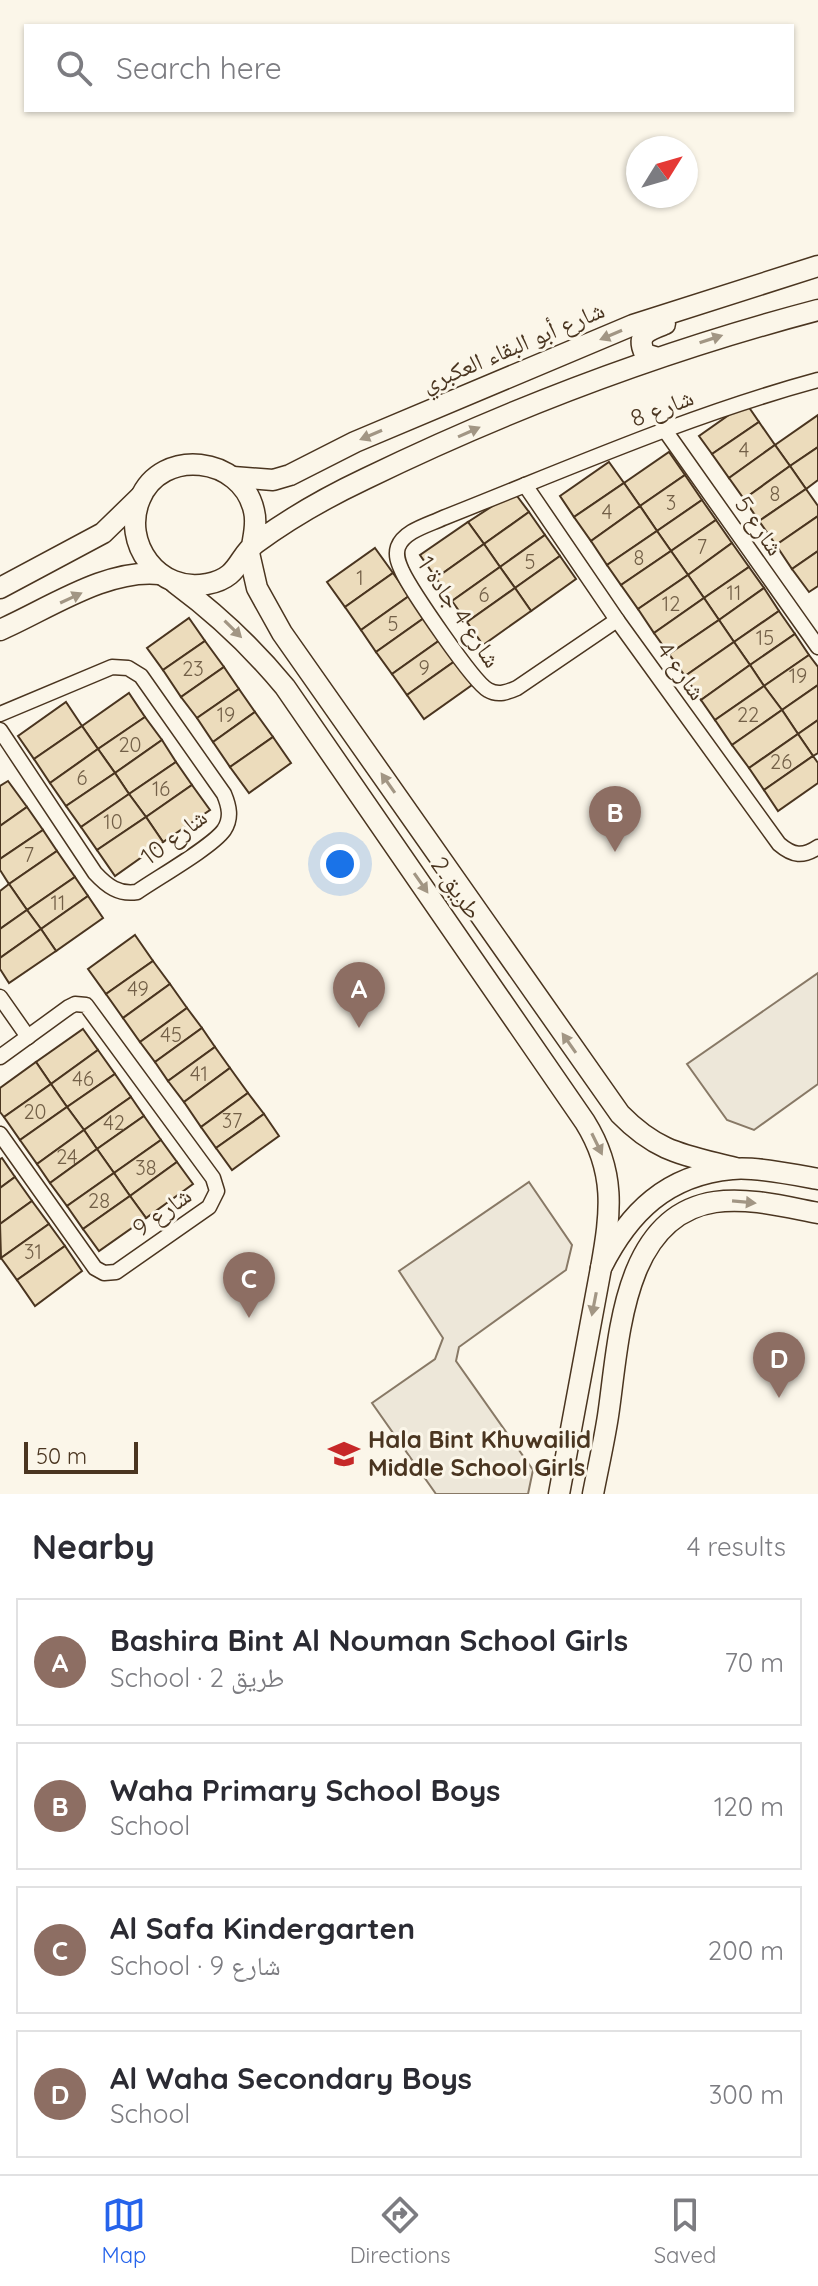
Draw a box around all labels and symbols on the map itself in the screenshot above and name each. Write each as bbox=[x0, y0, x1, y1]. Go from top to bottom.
north arrow bbox=[626, 136, 698, 208]
street label: شارع أبو البقاء العكبري bbox=[417, 294, 611, 403]
one-way arrow bbox=[599, 328, 623, 341]
one-way arrow bbox=[700, 333, 724, 345]
street label: شارع 8 bbox=[626, 381, 698, 434]
one-way arrow bbox=[457, 425, 481, 439]
one-way arrow bbox=[359, 429, 383, 442]
house number: 4 bbox=[739, 437, 749, 462]
house number: 8 bbox=[770, 481, 780, 506]
house number: 3 bbox=[666, 490, 676, 515]
street label: شارع 5 bbox=[728, 490, 791, 561]
house number: 4 bbox=[602, 499, 612, 524]
house number: 7 bbox=[697, 534, 707, 559]
house number: 8 bbox=[634, 545, 644, 570]
house number: 5 bbox=[525, 549, 535, 574]
street label: شارع 4 جادة 1 bbox=[411, 550, 508, 673]
house number: 1 bbox=[356, 565, 364, 590]
house number: 11 bbox=[727, 580, 741, 605]
house number: 6 bbox=[479, 582, 490, 607]
one-way arrow bbox=[59, 591, 83, 604]
house number: 12 bbox=[662, 591, 680, 616]
house number: 5 bbox=[388, 611, 398, 636]
one-way arrow bbox=[223, 620, 242, 638]
house number: 15 bbox=[756, 625, 774, 650]
street label: شارع 4 bbox=[650, 635, 713, 706]
house number: 9 bbox=[418, 655, 430, 680]
house number: 23 bbox=[182, 656, 204, 681]
house number: 19 bbox=[789, 663, 807, 688]
house number: 19 bbox=[217, 702, 235, 727]
house number: 22 bbox=[737, 702, 759, 727]
house number: 20 bbox=[119, 732, 141, 757]
house number: 26 bbox=[770, 749, 792, 774]
house number: 6 bbox=[77, 765, 88, 790]
one-way arrow bbox=[381, 773, 396, 794]
house number: 16 bbox=[152, 776, 170, 801]
pin: B bbox=[589, 786, 641, 852]
street label: شارع 10 bbox=[134, 802, 213, 872]
house number: 10 bbox=[103, 809, 123, 834]
house number: 7 bbox=[24, 842, 34, 867]
your location bbox=[320, 844, 360, 884]
street label: طريق 2 bbox=[425, 851, 489, 924]
one-way arrow bbox=[413, 872, 428, 893]
house number: 11 bbox=[51, 890, 65, 915]
pin: A bbox=[333, 962, 385, 1028]
house number: 49 bbox=[127, 976, 149, 1001]
house number: 45 bbox=[160, 1022, 182, 1047]
one-way arrow bbox=[562, 1032, 577, 1053]
house number: 41 bbox=[190, 1061, 208, 1086]
house number: 46 bbox=[72, 1066, 94, 1091]
house number: 20 bbox=[24, 1099, 46, 1124]
house number: 37 bbox=[222, 1108, 242, 1133]
house number: 42 bbox=[103, 1110, 125, 1135]
one-way arrow bbox=[590, 1133, 604, 1156]
house number: 24 bbox=[56, 1144, 78, 1169]
house number: 38 bbox=[135, 1155, 157, 1180]
street label: شارع 9 bbox=[126, 1180, 197, 1243]
house number: 28 bbox=[88, 1188, 110, 1213]
one-way arrow bbox=[731, 1196, 756, 1209]
house number: 31 bbox=[24, 1239, 42, 1264]
pin: C bbox=[223, 1252, 275, 1318]
one-way arrow bbox=[587, 1292, 599, 1317]
pin: D bbox=[753, 1332, 805, 1398]
place label: Hala Bint Khuwailid Middle School Girls bbox=[368, 1424, 591, 1482]
school or university icon: Hala Bint Khuwailid Middle School Girls bbox=[327, 1437, 361, 1471]
scale bar bbox=[24, 1438, 138, 1474]

